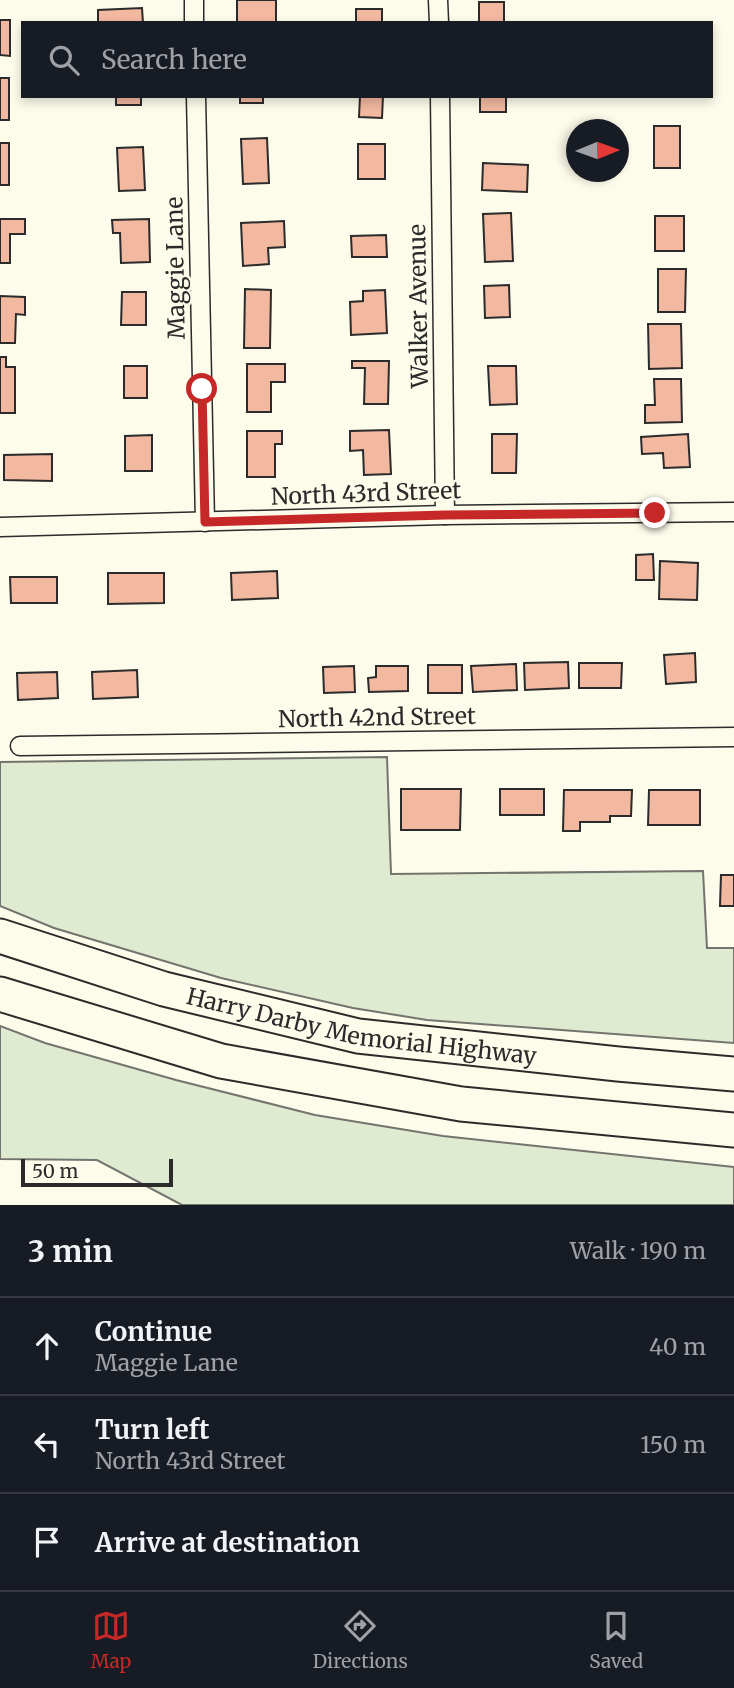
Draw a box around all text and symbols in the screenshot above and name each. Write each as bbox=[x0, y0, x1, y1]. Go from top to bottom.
search box bbox=[21, 21, 713, 98]
icon: search bbox=[45, 41, 83, 79]
text: Search here bbox=[101, 43, 247, 76]
north arrow bbox=[566, 119, 629, 182]
street label: Maggie Lane bbox=[159, 196, 191, 340]
street label: Walker Avenue bbox=[402, 224, 434, 389]
route start bbox=[186, 373, 217, 404]
street label: North 43rd Street bbox=[270, 475, 462, 511]
route end bbox=[639, 497, 670, 528]
street label: North 42nd Street bbox=[278, 701, 476, 733]
street label: Harry Darby Memorial Highway bbox=[184, 981, 539, 1070]
scale bar bbox=[21, 1156, 173, 1188]
text: 50 m bbox=[32, 1159, 78, 1183]
text: 3 min bbox=[28, 1232, 113, 1270]
text: Walk · 190 m bbox=[570, 1236, 706, 1265]
text: Continue bbox=[95, 1315, 212, 1348]
icon: ahead bbox=[28, 1327, 66, 1365]
text: 40 m bbox=[649, 1332, 706, 1361]
text: Maggie Lane bbox=[95, 1348, 238, 1377]
text: Turn left bbox=[95, 1413, 209, 1446]
icon: left bbox=[28, 1425, 66, 1463]
text: 150 m bbox=[640, 1430, 706, 1459]
text: North 43rd Street bbox=[95, 1446, 285, 1475]
icon: arrive bbox=[28, 1523, 66, 1561]
text: Arrive at destination bbox=[95, 1526, 360, 1559]
tab: Map bbox=[91, 1607, 131, 1673]
tab: Directions bbox=[313, 1607, 408, 1673]
tab: Saved bbox=[589, 1607, 643, 1673]

